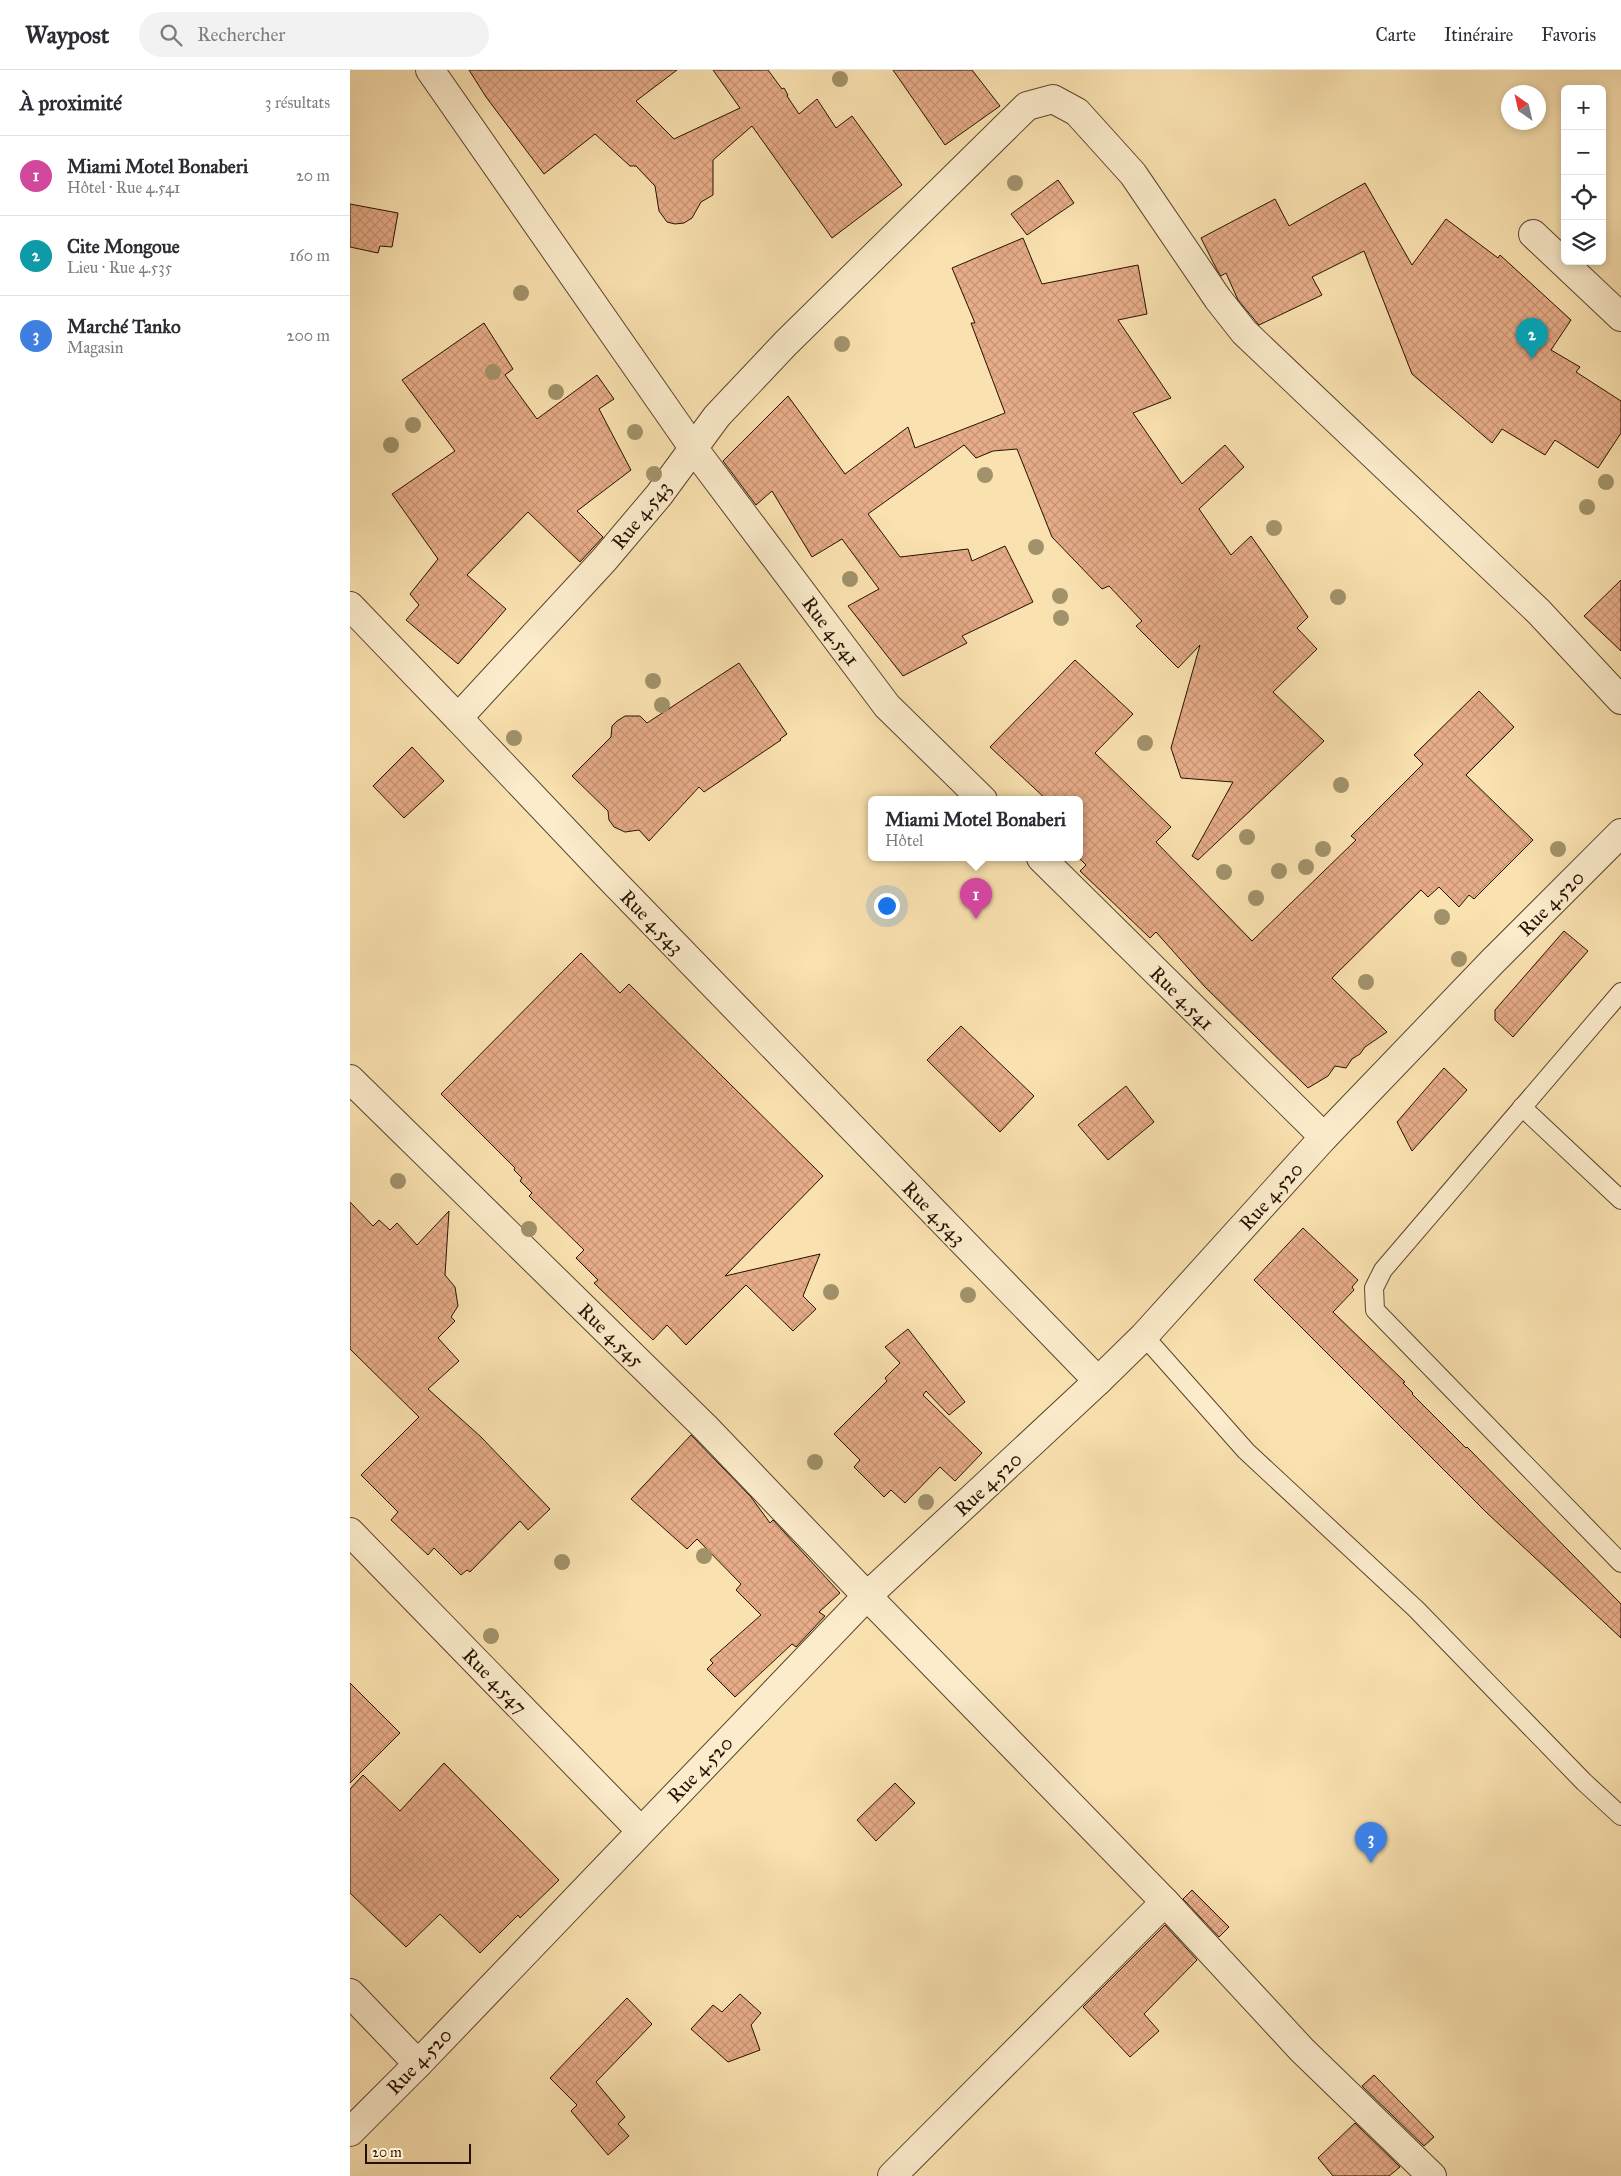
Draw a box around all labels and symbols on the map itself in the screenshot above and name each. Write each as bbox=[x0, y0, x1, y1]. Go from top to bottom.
north arrow bbox=[1501, 85, 1546, 130]
pin: 2 bbox=[1516, 318, 1548, 359]
street label: Rue 4.543 bbox=[606, 476, 676, 554]
street label: Rue 4.541 bbox=[797, 592, 865, 670]
street label: Rue 4.520 bbox=[1513, 865, 1589, 941]
pin: 1 bbox=[960, 878, 992, 919]
street label: Rue 4.543 bbox=[615, 885, 689, 959]
your location bbox=[874, 893, 900, 919]
street label: Rue 4.541 bbox=[1145, 961, 1219, 1035]
street label: Rue 4.520 bbox=[1234, 1157, 1308, 1235]
street label: Rue 4.543 bbox=[897, 1176, 971, 1250]
street label: Rue 4.545 bbox=[573, 1298, 649, 1372]
street label: Rue 4.520 bbox=[949, 1447, 1027, 1521]
street label: Rue 4.547 bbox=[458, 1643, 532, 1719]
street label: Rue 4.520 bbox=[662, 1731, 738, 1807]
pin: 3 bbox=[1355, 1822, 1387, 1863]
street label: Rue 4.520 bbox=[381, 2023, 457, 2099]
scale bar bbox=[365, 2141, 471, 2164]

